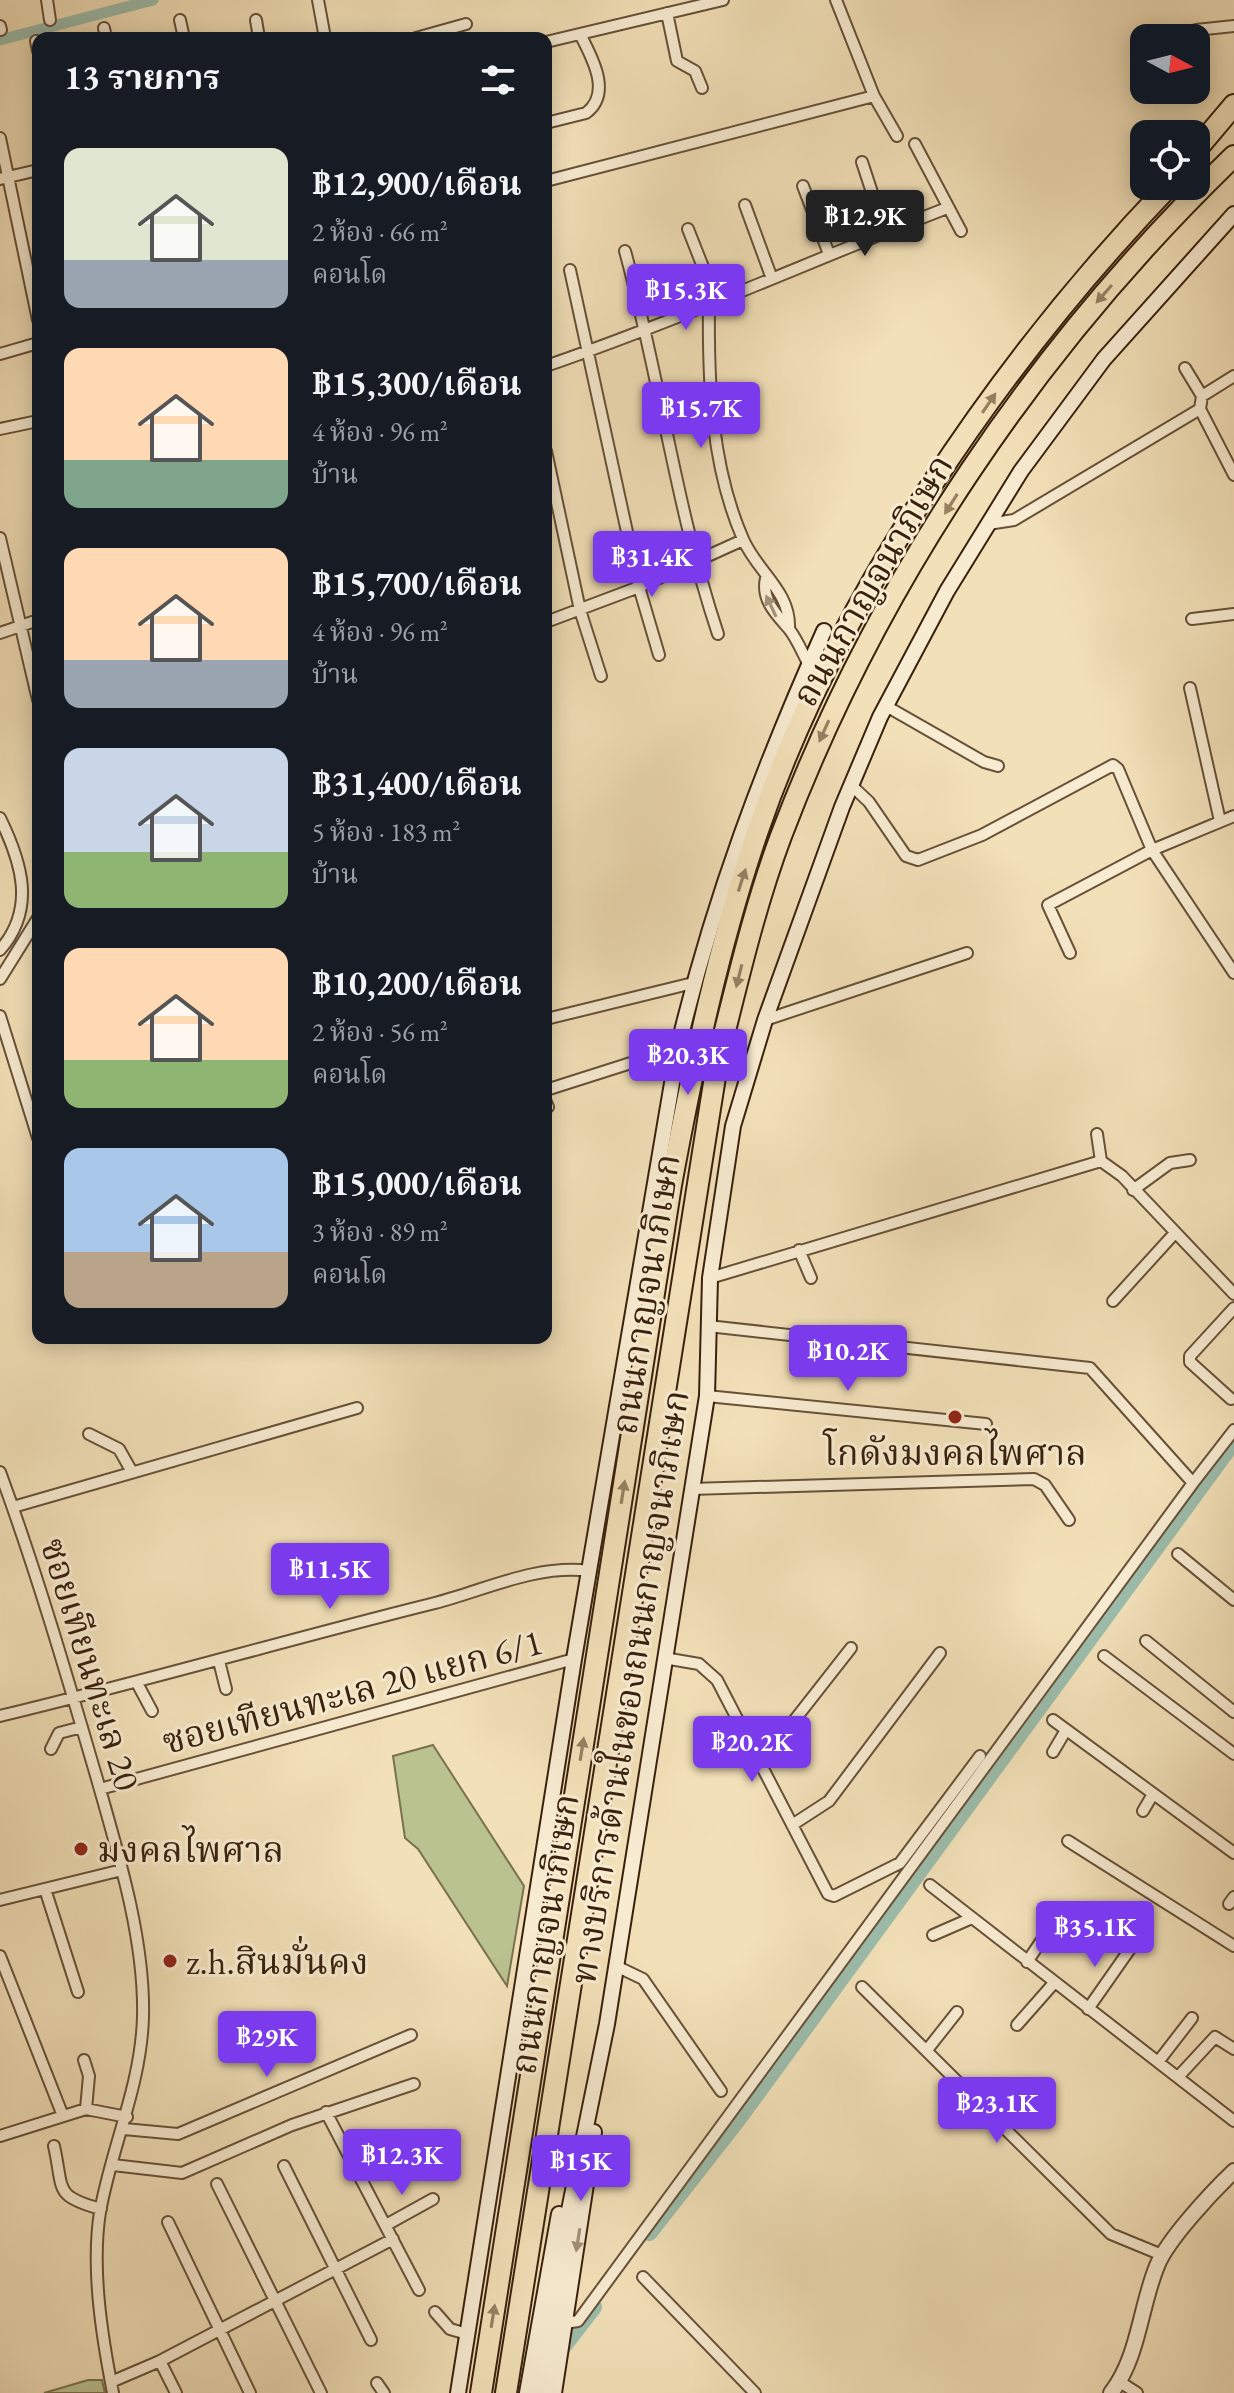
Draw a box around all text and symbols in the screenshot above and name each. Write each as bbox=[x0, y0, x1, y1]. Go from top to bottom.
north arrow bbox=[1130, 24, 1210, 104]
map controls bbox=[1130, 24, 1210, 200]
text: 13 รายการ bbox=[64, 55, 220, 99]
icon: filters bbox=[476, 58, 520, 102]
button: locate bbox=[1130, 120, 1210, 200]
text: ฿12,900/เดือน bbox=[312, 161, 522, 205]
icon: home bbox=[128, 180, 224, 276]
pin: ฿12.9K bbox=[800, 190, 930, 258]
text: ฿12.9K bbox=[824, 199, 906, 233]
text: 2 ห้อง · 66 m² bbox=[312, 215, 448, 249]
text: คอนโด bbox=[312, 257, 387, 291]
pin: ฿15.3K bbox=[621, 264, 751, 332]
text: ฿15.3K bbox=[645, 273, 727, 307]
one-way arrow bbox=[1096, 284, 1113, 304]
text: ฿15,300/เดือน bbox=[312, 361, 522, 405]
icon: home bbox=[128, 380, 224, 476]
pin: ฿15.7K bbox=[636, 382, 766, 450]
text: ฿15.7K bbox=[660, 391, 742, 425]
one-way arrow bbox=[981, 392, 996, 413]
text: 4 ห้อง · 96 m² bbox=[312, 415, 448, 449]
street label: ถนนกาญจนาภิเษก bbox=[781, 446, 964, 715]
text: บ้าน bbox=[312, 457, 358, 491]
one-way arrow bbox=[945, 493, 959, 515]
pin: ฿31.4K bbox=[587, 531, 717, 599]
text: ฿31.4K bbox=[611, 540, 693, 574]
text: ฿15,700/เดือน bbox=[312, 561, 522, 605]
icon: home bbox=[128, 580, 224, 676]
one-way arrow bbox=[764, 594, 778, 618]
text: 4 ห้อง · 96 m² bbox=[312, 615, 448, 649]
text: บ้าน bbox=[312, 657, 358, 691]
one-way arrow bbox=[818, 719, 831, 743]
text: ฿31,400/เดือน bbox=[312, 761, 522, 805]
icon: home bbox=[128, 780, 224, 876]
text: 5 ห้อง · 183 m² bbox=[312, 815, 460, 849]
text: บ้าน bbox=[312, 857, 358, 891]
one-way arrow bbox=[736, 868, 749, 892]
text: ฿10,200/เดือน bbox=[312, 961, 522, 1005]
one-way arrow bbox=[733, 964, 745, 989]
icon: home bbox=[128, 980, 224, 1076]
text: 2 ห้อง · 56 m² bbox=[312, 1015, 448, 1049]
pin: ฿20.3K bbox=[623, 1029, 753, 1097]
text: ฿20.3K bbox=[647, 1038, 729, 1072]
text: คอนโด bbox=[312, 1057, 387, 1091]
street label: ถนนกาญจนาภิเษก bbox=[600, 1150, 691, 1438]
text: ฿15,000/เดือน bbox=[312, 1161, 522, 1205]
icon: home bbox=[128, 1180, 224, 1276]
text: 3 ห้อง · 89 m² bbox=[312, 1215, 448, 1249]
text: คอนโด bbox=[312, 1257, 387, 1291]
pin: ฿10.2K bbox=[783, 1325, 913, 1393]
text: ฿10.2K bbox=[807, 1334, 889, 1368]
street label: ทางบริการด้านในของถนนกาญจนาภิเษก bbox=[558, 1386, 700, 1988]
marker: โกดังมงคลไพศาล bbox=[946, 1408, 964, 1426]
place label: โกดังมงคลไพศาล bbox=[822, 1428, 1087, 1476]
one-way arrow bbox=[617, 1479, 630, 1504]
street label: ซอยเทียนทะเล 20 bbox=[30, 1532, 151, 1796]
pin: ฿11.5K bbox=[265, 1543, 395, 1611]
text: ฿11.5K bbox=[289, 1552, 371, 1586]
street label: ซอยเทียนทะเล 20 แยก 6/1 bbox=[157, 1618, 547, 1765]
pin: ฿20.2K bbox=[687, 1716, 817, 1784]
text: ฿20.2K bbox=[711, 1725, 793, 1759]
one-way arrow bbox=[576, 1736, 589, 1761]
street label: ถนนกาญจนาภิเษก bbox=[499, 1790, 590, 2078]
place label: มงคลไพศาล bbox=[97, 1825, 284, 1873]
marker: มงคลไพศาล bbox=[72, 1840, 90, 1858]
pin: ฿35.1K bbox=[1030, 1901, 1160, 1969]
text: ฿35.1K bbox=[1054, 1910, 1136, 1944]
place label: z.h.สินมั่นคง bbox=[186, 1935, 369, 1985]
marker: z.h.สินมั่นคง bbox=[161, 1952, 179, 1970]
pin: ฿29K bbox=[220, 2011, 314, 2079]
text: ฿29K bbox=[236, 2020, 298, 2054]
pin: ฿23.1K bbox=[932, 2077, 1062, 2145]
text: ฿23.1K bbox=[956, 2086, 1038, 2120]
pin: ฿12.3K bbox=[337, 2129, 467, 2197]
pin: ฿15K bbox=[534, 2135, 628, 2203]
text: ฿12.3K bbox=[361, 2138, 443, 2172]
text: ฿15K bbox=[550, 2144, 612, 2178]
one-way arrow bbox=[571, 2228, 584, 2253]
one-way arrow bbox=[487, 2303, 500, 2328]

